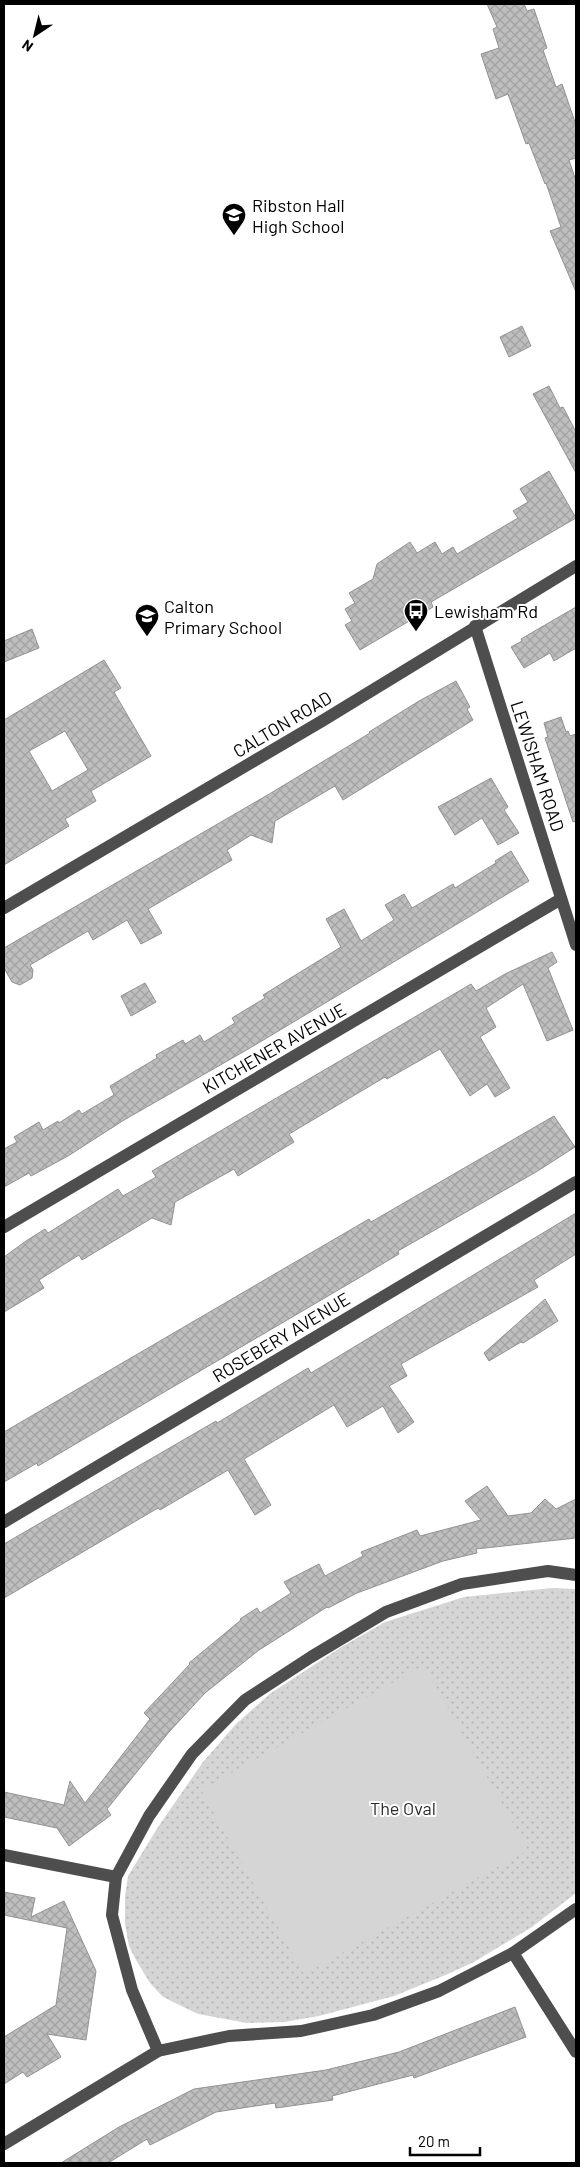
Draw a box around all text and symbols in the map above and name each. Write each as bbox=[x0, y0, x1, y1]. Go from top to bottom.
north arrow bbox=[10, 10, 60, 60]
text: N bbox=[19, 36, 36, 56]
place label: Ribston Hall High School bbox=[252, 194, 345, 237]
school or university icon: Ribston Hall High School bbox=[221, 202, 247, 236]
place label: Calton Primary School bbox=[164, 595, 282, 638]
bus stop icon: Lewisham Rd bbox=[403, 598, 429, 632]
place label: Lewisham Rd bbox=[434, 600, 538, 622]
school or university icon: Calton Primary School bbox=[134, 603, 160, 637]
street label: CALTON ROAD bbox=[229, 686, 335, 762]
street label: LEWISHAM ROAD bbox=[507, 698, 569, 834]
street label: KITCHENER AVENUE bbox=[198, 998, 350, 1098]
street label: ROSEBERY AVENUE bbox=[208, 1287, 354, 1387]
park label: The Oval bbox=[370, 1797, 436, 1819]
scale bar bbox=[410, 2124, 480, 2156]
text: 20 m bbox=[418, 2132, 450, 2150]

